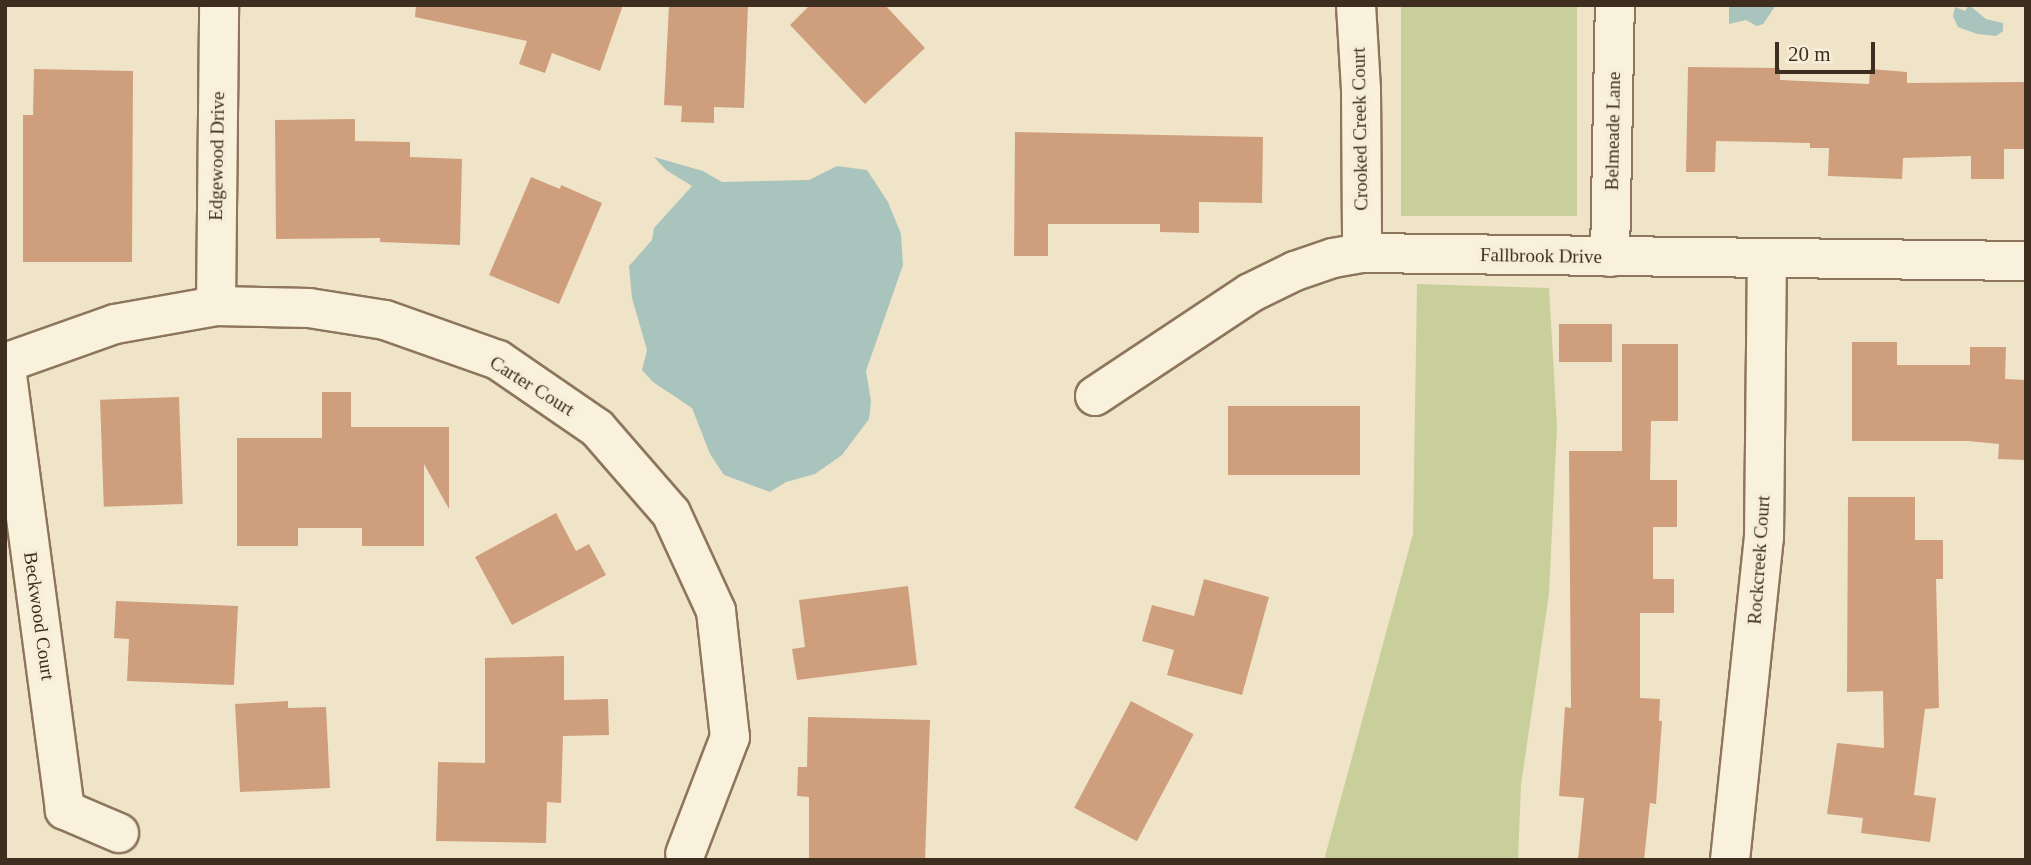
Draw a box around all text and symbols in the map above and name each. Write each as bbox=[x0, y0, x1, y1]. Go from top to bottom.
scale bar bbox=[1779, 28, 1879, 72]
text: 20 m bbox=[1788, 42, 1831, 66]
street label: Crooked Creek Court bbox=[1347, 47, 1373, 211]
street label: Belmeade Lane bbox=[1601, 71, 1625, 191]
street label: Edgewood Drive bbox=[204, 91, 230, 221]
street label: Fallbrook Drive bbox=[1480, 244, 1602, 268]
street label: Carter Court bbox=[485, 351, 579, 421]
street label: Rockcreek Court bbox=[1743, 495, 1775, 625]
street label: Beckwood Court bbox=[19, 550, 59, 682]

